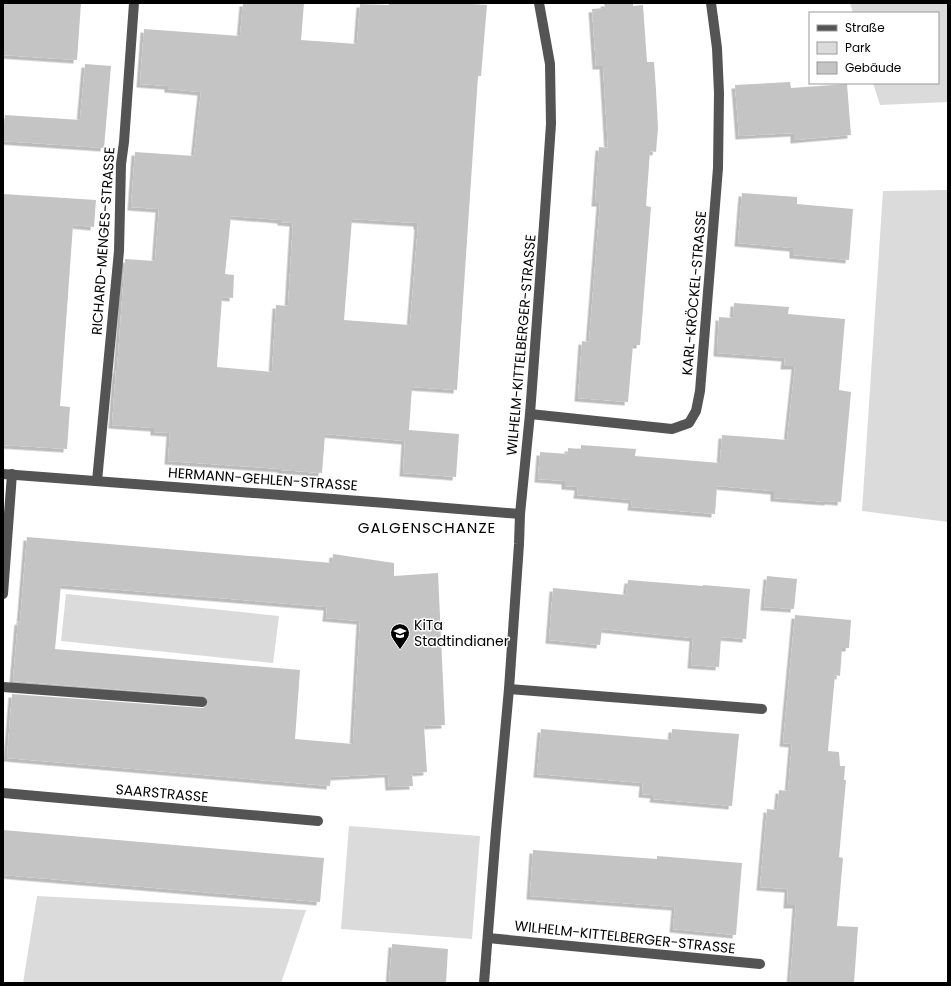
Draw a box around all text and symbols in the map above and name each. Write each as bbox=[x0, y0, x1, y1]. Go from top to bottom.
legend bbox=[809, 12, 939, 84]
text: Straße bbox=[845, 19, 885, 36]
text: Park bbox=[845, 39, 872, 56]
text: Gebäude bbox=[845, 59, 901, 76]
street label: RICHARD-MENGES-STRASSE bbox=[86, 146, 120, 336]
street label: KARL-KRÖCKEL-STRASSE bbox=[677, 210, 711, 376]
street label: WILHELM-KITTELBERGER-STRASSE bbox=[501, 234, 541, 456]
street label: HERMANN-GEHLEN-STRASSE bbox=[167, 462, 359, 496]
district label: GALGENSCHANZE bbox=[358, 517, 496, 538]
place label: KiTa Stadtindianer bbox=[414, 615, 509, 651]
school or university icon: KiTa Stadtindianer bbox=[389, 622, 411, 650]
street label: SAARSTRASSE bbox=[115, 779, 209, 807]
street label: WILHELM-KITTELBERGER-STRASSE bbox=[514, 915, 736, 959]

